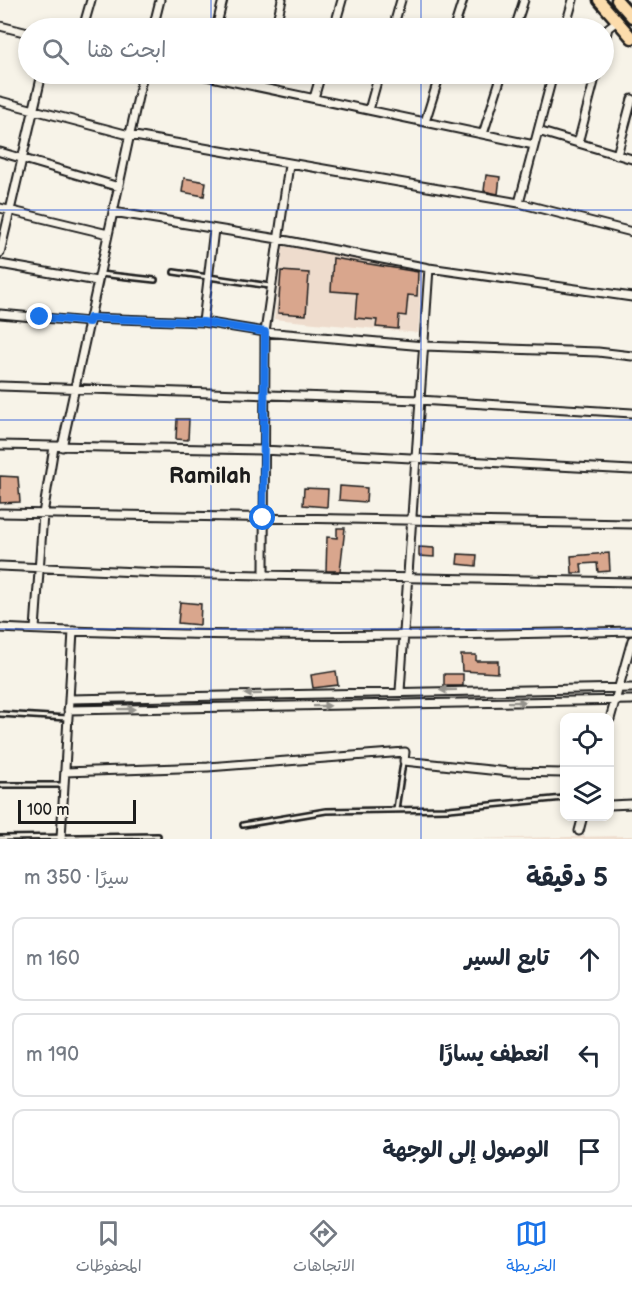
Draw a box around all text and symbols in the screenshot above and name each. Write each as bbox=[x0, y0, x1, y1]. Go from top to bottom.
search box bbox=[18, 18, 614, 84]
icon: search bbox=[39, 35, 72, 68]
text: ابحث هنا bbox=[87, 37, 167, 64]
route end bbox=[26, 303, 52, 329]
district label: Ramilah bbox=[169, 463, 251, 490]
route start bbox=[249, 504, 275, 530]
one-way arrow bbox=[438, 685, 457, 695]
one-way arrow bbox=[243, 690, 262, 699]
one-way arrow bbox=[507, 698, 526, 707]
one-way arrow bbox=[312, 701, 331, 711]
one-way arrow bbox=[117, 704, 136, 714]
map controls bbox=[560, 713, 614, 821]
button: locate bbox=[560, 713, 614, 767]
button: layers bbox=[560, 767, 614, 821]
scale bar bbox=[18, 797, 136, 824]
text: 100 m bbox=[27, 801, 70, 820]
text: 5 دقيقة bbox=[526, 863, 608, 894]
text: سيرًا · 350 m bbox=[24, 866, 129, 890]
icon: ahead bbox=[573, 943, 606, 976]
text: تابع السير bbox=[465, 945, 549, 972]
text: 160 m bbox=[26, 947, 80, 971]
icon: left bbox=[573, 1039, 606, 1072]
text: انعطف يسارًا bbox=[439, 1041, 549, 1068]
text: 190 m bbox=[26, 1043, 79, 1067]
icon: arrive bbox=[573, 1135, 606, 1168]
text: الوصول إلى الوجهة bbox=[382, 1137, 549, 1164]
tab: المحفوظات bbox=[76, 1217, 142, 1280]
tab: الاتجاهات bbox=[293, 1217, 355, 1280]
tab: الخريطة bbox=[506, 1217, 556, 1280]

